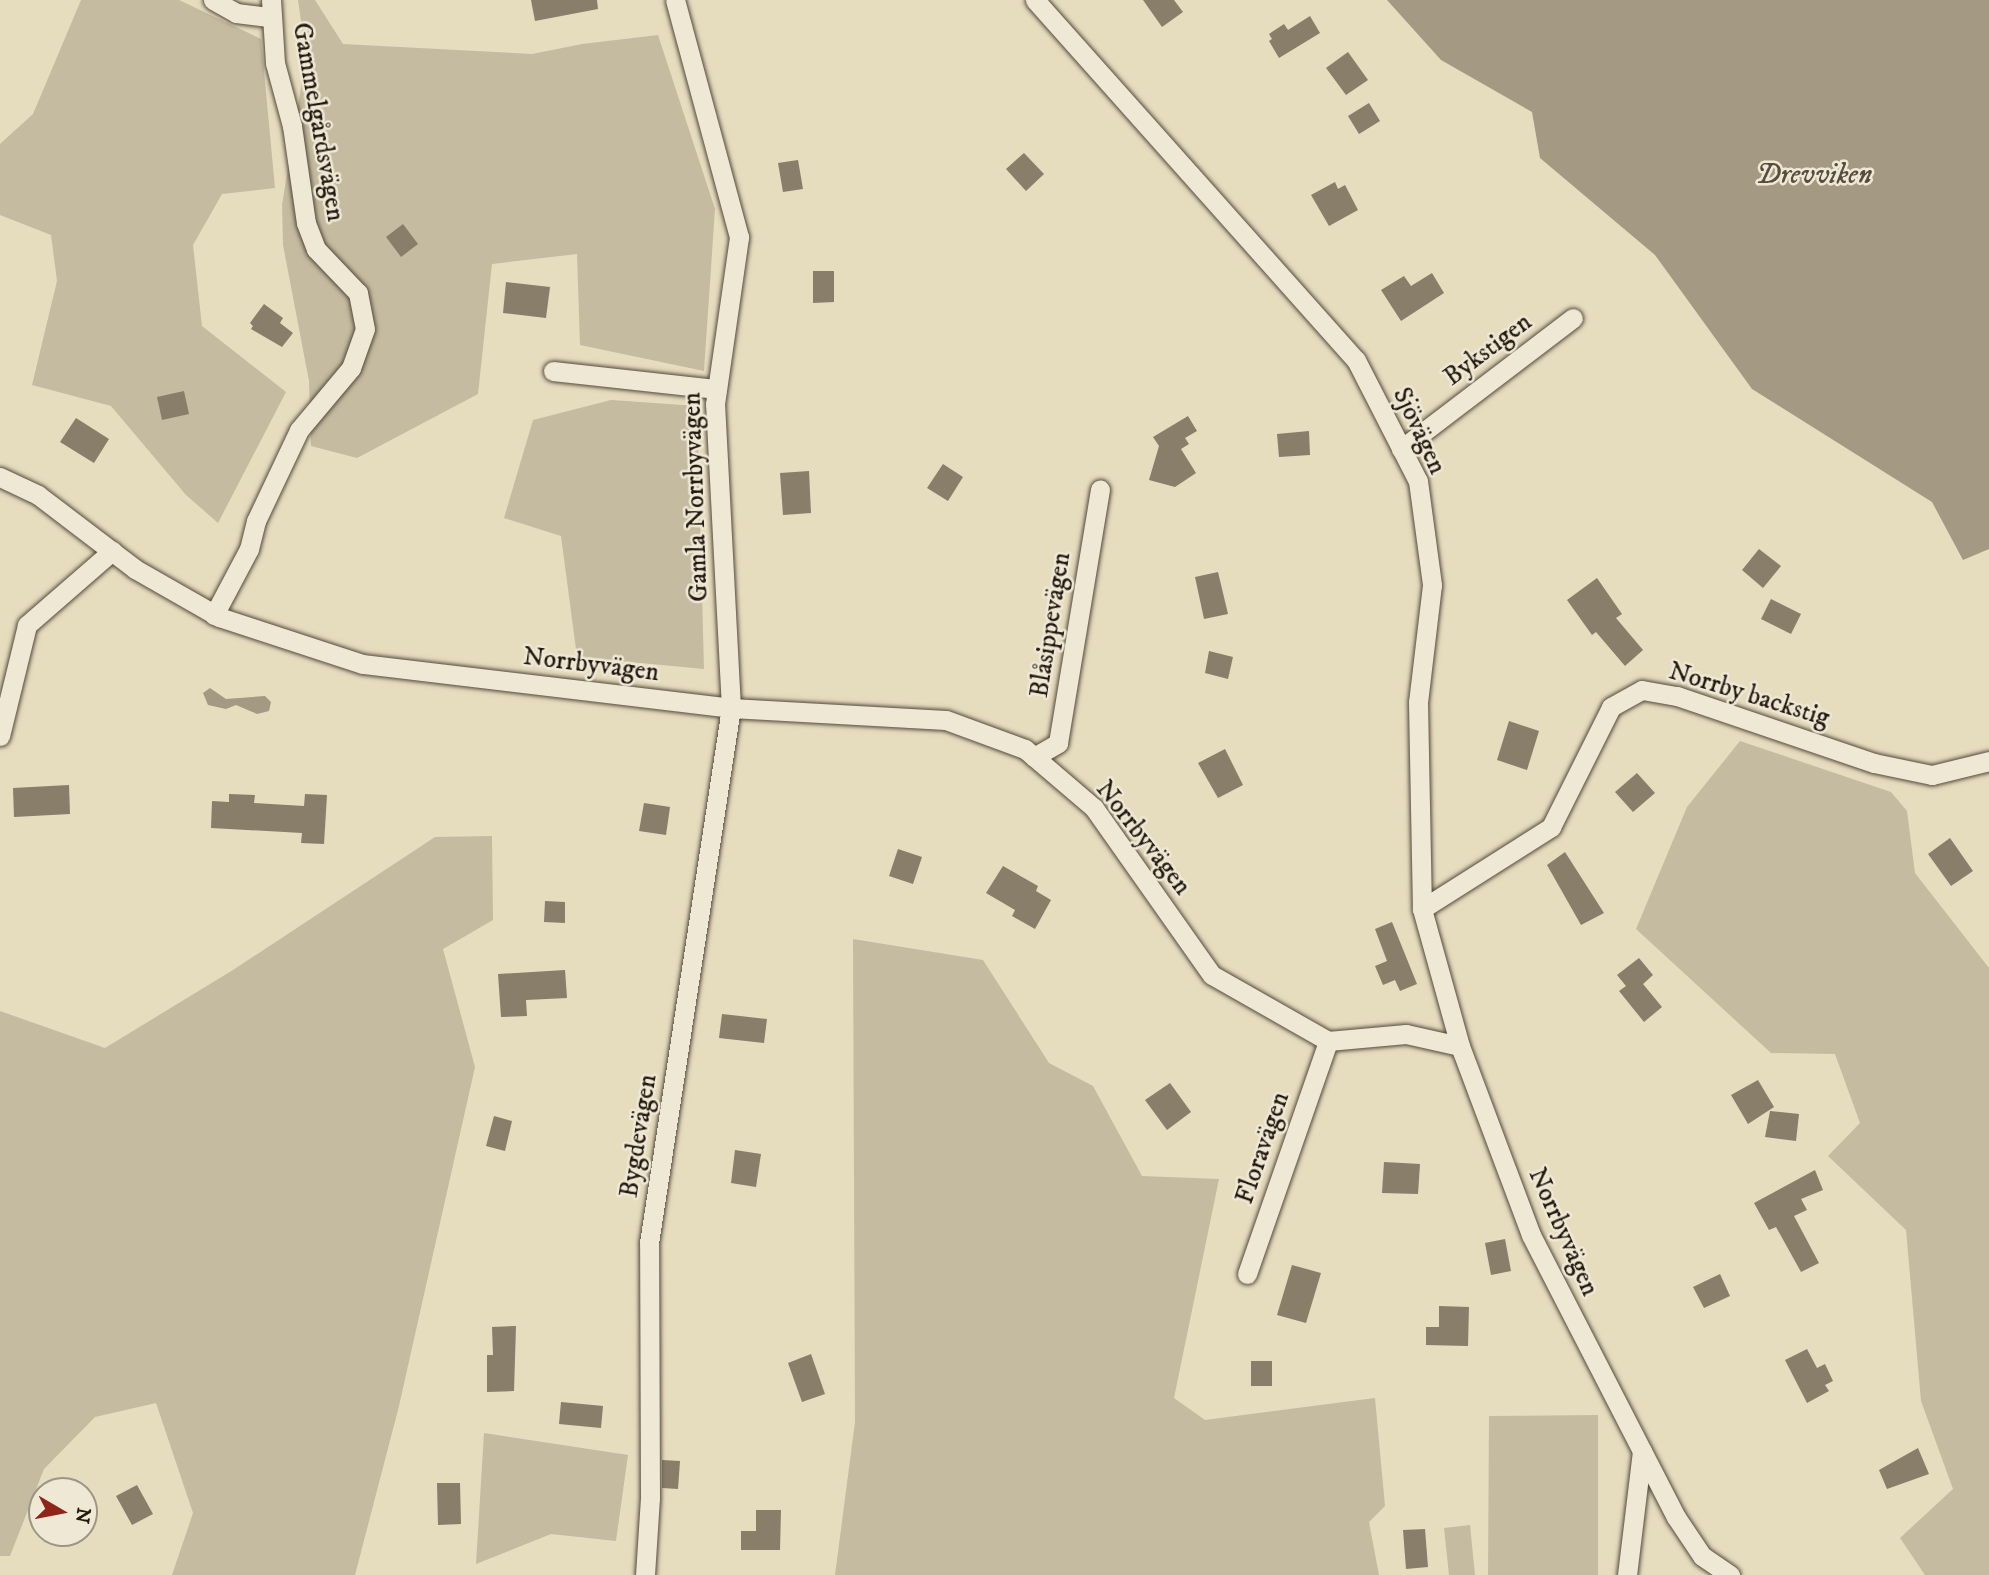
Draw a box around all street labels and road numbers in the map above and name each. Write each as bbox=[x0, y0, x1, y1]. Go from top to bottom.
street label: Gammelgårdsvägen bbox=[285, 20, 351, 224]
street label: Bykstigen bbox=[1438, 307, 1538, 393]
street label: Sjövägen bbox=[1385, 383, 1453, 479]
street label: Gamla Norrbyvägen bbox=[677, 392, 715, 602]
street label: Blåsippevägen bbox=[1024, 550, 1078, 700]
street label: Norrbyvägen bbox=[521, 641, 661, 689]
street label: Norrby backstig bbox=[1665, 656, 1833, 734]
street label: Norrbyvägen bbox=[1089, 775, 1197, 901]
street label: Bygdevägen bbox=[614, 1072, 664, 1200]
street label: Floravägen bbox=[1229, 1088, 1297, 1208]
street label: Norrbyvägen bbox=[1521, 1163, 1605, 1301]

